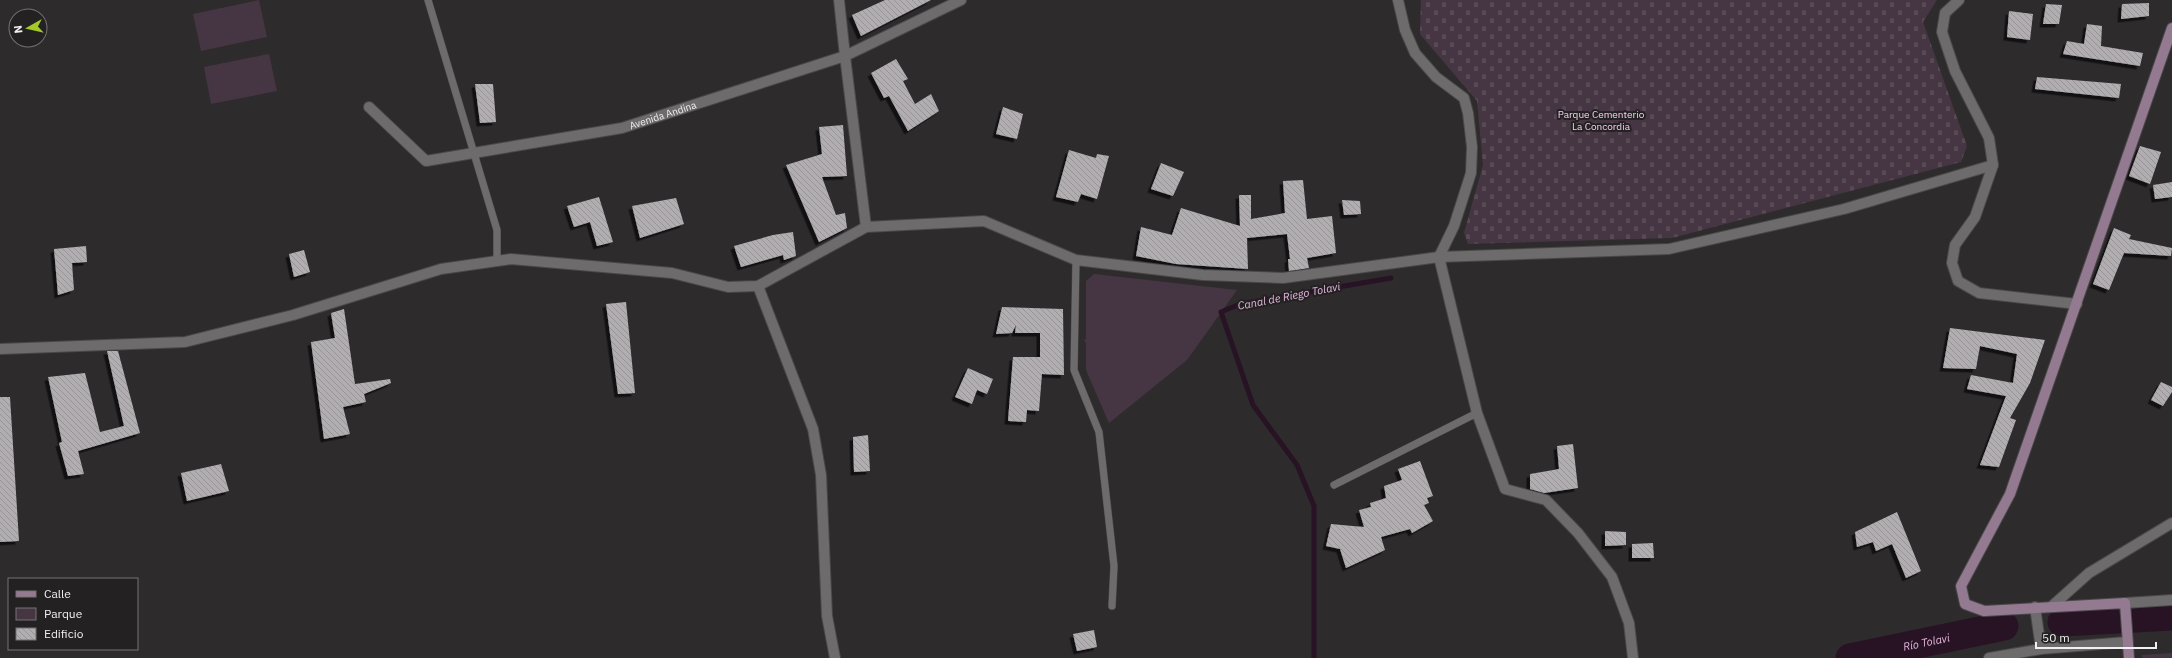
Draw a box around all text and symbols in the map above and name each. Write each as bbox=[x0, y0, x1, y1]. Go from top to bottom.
north arrow bbox=[8, 8, 48, 48]
text: N bbox=[11, 24, 26, 34]
street label: Avenida Andina bbox=[628, 98, 699, 132]
park label: Parque Cementerio La Concordia bbox=[1558, 108, 1645, 133]
water label: Canal de Riego Tolavi bbox=[1237, 279, 1342, 313]
legend bbox=[8, 578, 138, 650]
text: Calle bbox=[44, 586, 71, 601]
text: Parque bbox=[44, 606, 83, 621]
scale bar bbox=[2036, 624, 2156, 650]
text: Edificio bbox=[44, 626, 84, 641]
water label: Río Tolavi bbox=[1902, 630, 1951, 654]
text: 50 m bbox=[2042, 630, 2070, 645]

